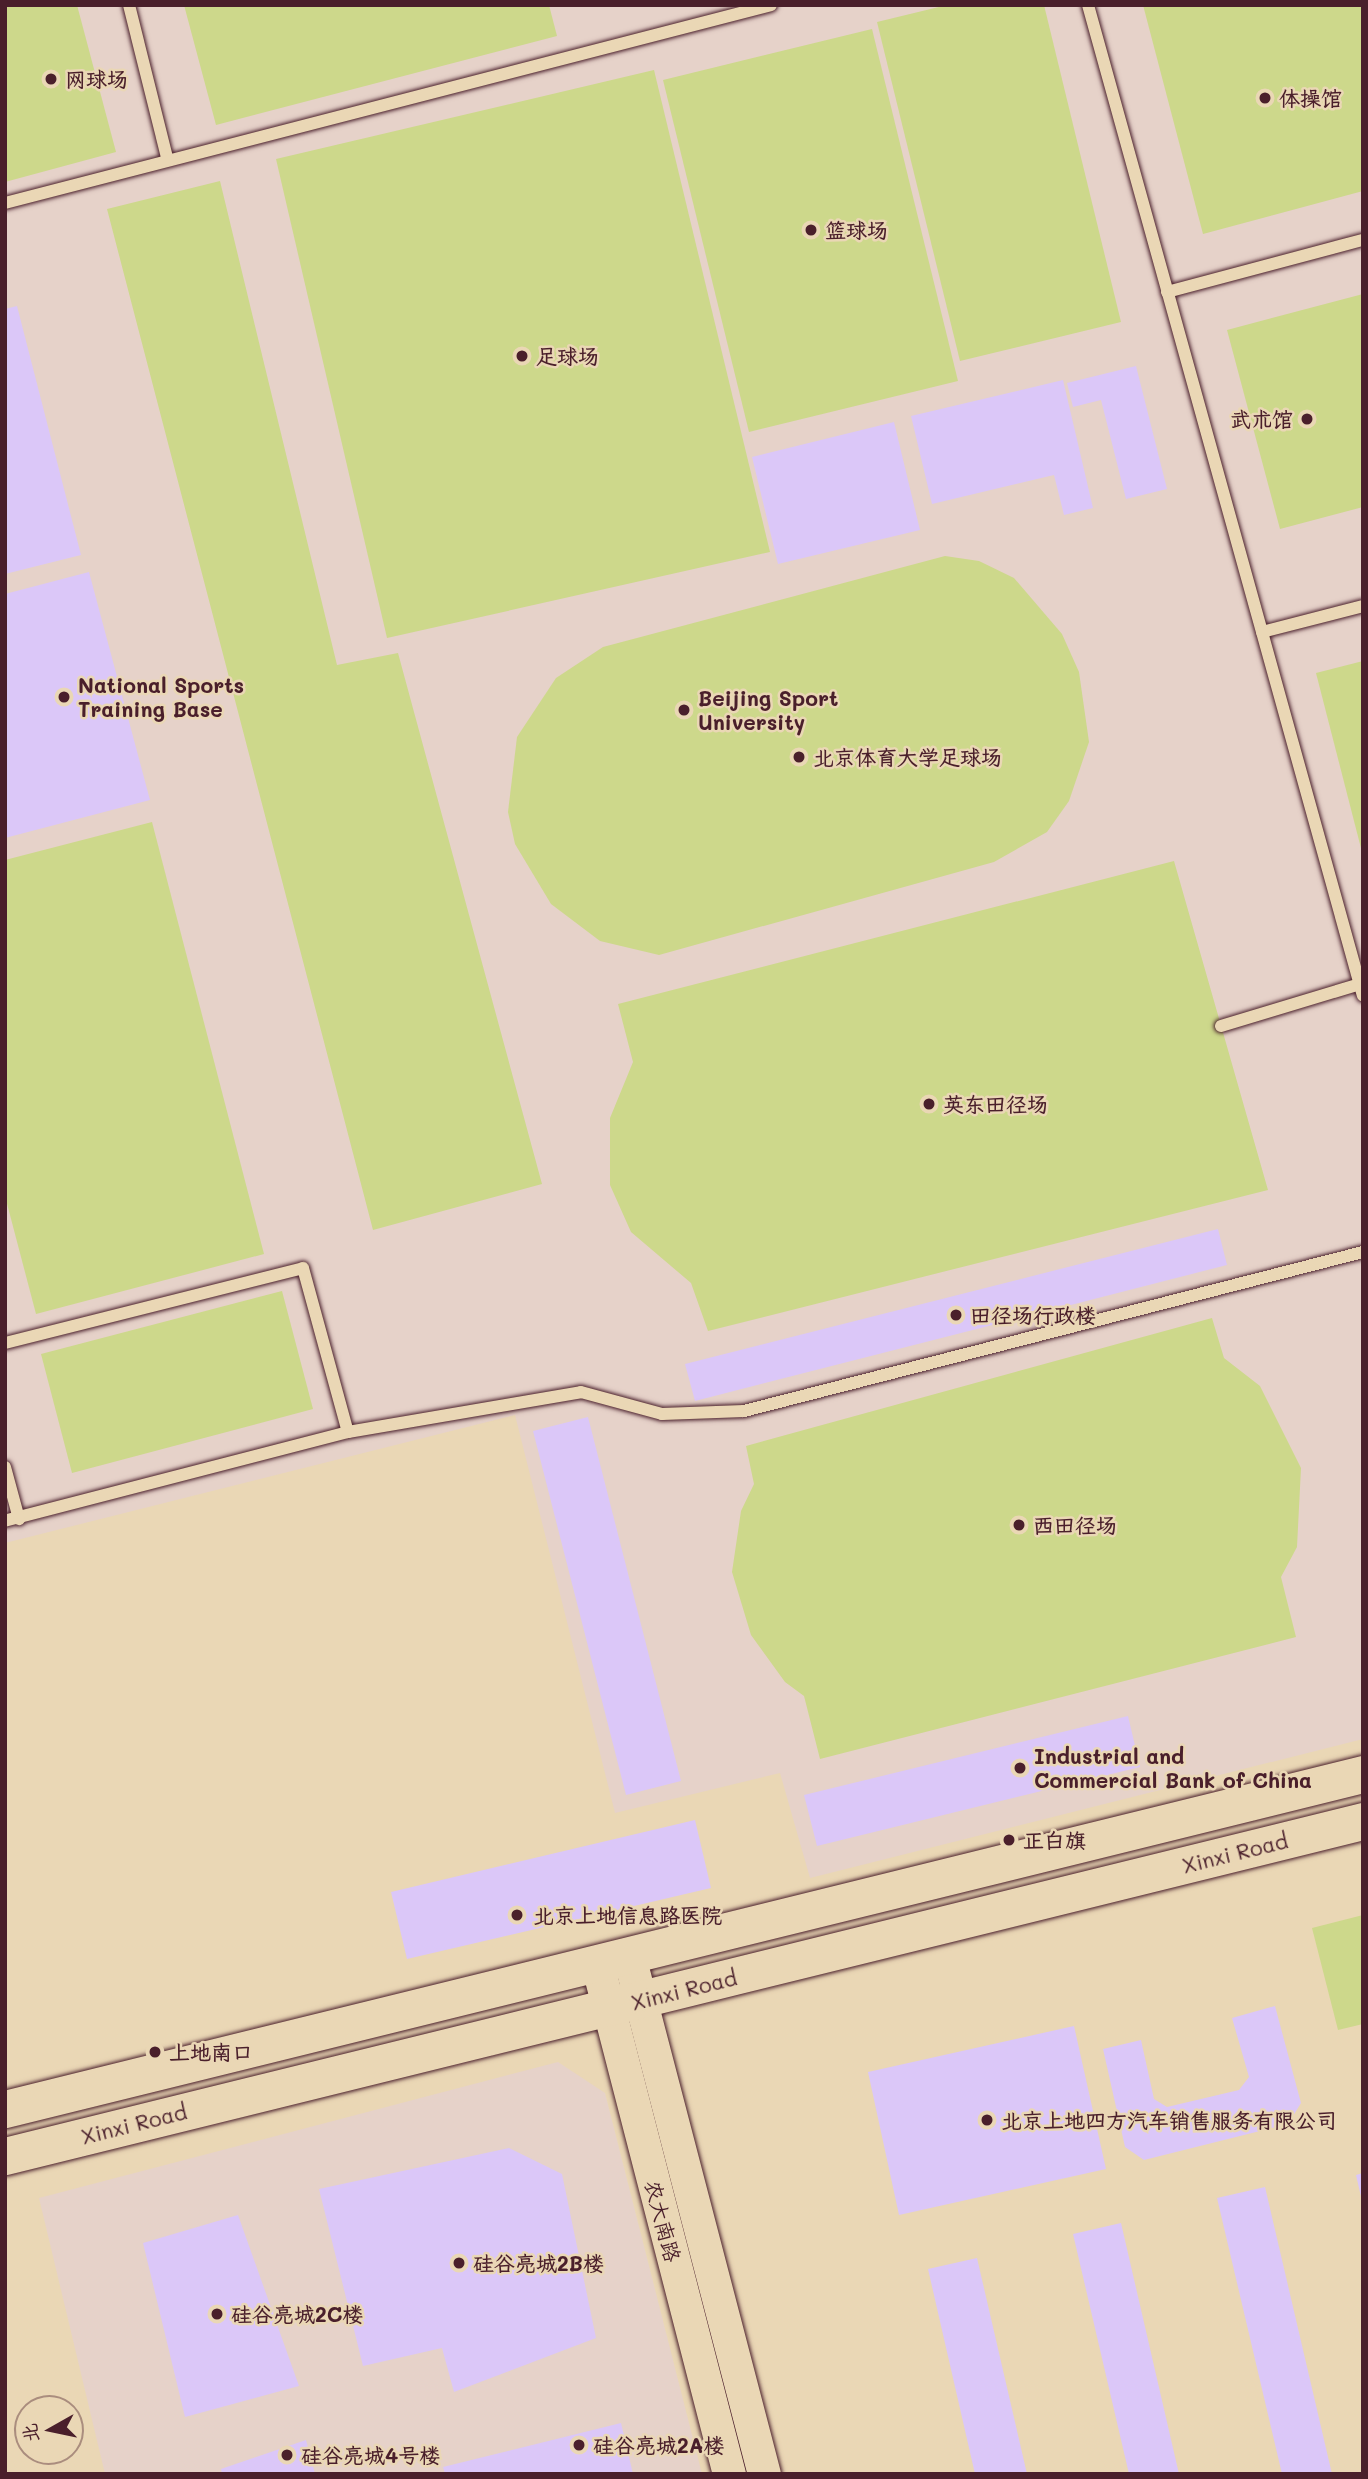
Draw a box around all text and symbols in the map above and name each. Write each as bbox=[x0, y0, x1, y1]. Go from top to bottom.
place label: 网球场 bbox=[65, 66, 128, 92]
marker: 网球场 bbox=[43, 71, 59, 87]
place label: 体操馆 bbox=[1279, 85, 1342, 111]
marker: 体操馆 bbox=[1257, 90, 1273, 106]
place label: 篮球场 bbox=[825, 217, 888, 243]
marker: 篮球场 bbox=[803, 222, 819, 238]
place label: 足球场 bbox=[536, 343, 599, 369]
marker: 足球场 bbox=[514, 348, 530, 364]
place label: 武术馆 bbox=[1230, 406, 1293, 432]
marker: 武术馆 bbox=[1299, 411, 1315, 427]
place label: National Sports Training Base bbox=[78, 672, 244, 722]
place label: Beijing Sport University bbox=[698, 685, 838, 735]
marker: National Sports Training Base bbox=[56, 689, 72, 705]
marker: Beijing Sport University bbox=[676, 702, 692, 718]
place label: 北京体育大学足球场 bbox=[813, 744, 1002, 770]
marker: 北京体育大学足球场 bbox=[791, 749, 807, 765]
place label: 英东田径场 bbox=[943, 1091, 1048, 1117]
marker: 英东田径场 bbox=[921, 1096, 937, 1112]
place label: 田径场行政楼 bbox=[970, 1302, 1096, 1328]
marker: 田径场行政楼 bbox=[948, 1307, 964, 1323]
place label: 西田径场 bbox=[1033, 1512, 1117, 1538]
marker: 西田径场 bbox=[1011, 1517, 1027, 1533]
place label: Industrial and Commercial Bank of China bbox=[1034, 1743, 1312, 1793]
marker: Industrial and Commercial Bank of China bbox=[1012, 1760, 1028, 1776]
place label: 正白旗 bbox=[1023, 1827, 1086, 1853]
street label: Xinxi Road bbox=[1179, 1828, 1291, 1878]
marker: 正白旗 bbox=[1001, 1832, 1017, 1848]
place label: 北京上地信息路医院 bbox=[533, 1902, 722, 1928]
marker: 北京上地信息路医院 bbox=[507, 1905, 527, 1925]
street label: Xinxi Road bbox=[628, 1965, 740, 2015]
place label: 上地南口 bbox=[169, 2039, 253, 2065]
marker: 上地南口 bbox=[147, 2044, 163, 2060]
street label: Xinxi Road bbox=[78, 2099, 190, 2149]
place label: 北京上地四方汽车销售服务有限公司 bbox=[1001, 2107, 1337, 2133]
marker: 北京上地四方汽车销售服务有限公司 bbox=[979, 2112, 995, 2128]
street label: 农大南路 bbox=[640, 2177, 686, 2265]
place label: 硅谷亮城2B楼 bbox=[473, 2250, 604, 2276]
marker: 硅谷亮城2B楼 bbox=[451, 2255, 467, 2271]
place label: 硅谷亮城2C楼 bbox=[231, 2301, 363, 2327]
marker: 硅谷亮城2C楼 bbox=[209, 2306, 225, 2322]
north arrow bbox=[14, 2395, 84, 2465]
text: 北 bbox=[16, 2422, 44, 2444]
place label: 硅谷亮城2A楼 bbox=[593, 2432, 724, 2458]
marker: 硅谷亮城2A楼 bbox=[571, 2437, 587, 2453]
place label: 硅谷亮城4号楼 bbox=[301, 2442, 440, 2468]
marker: 硅谷亮城4号楼 bbox=[279, 2447, 295, 2463]

